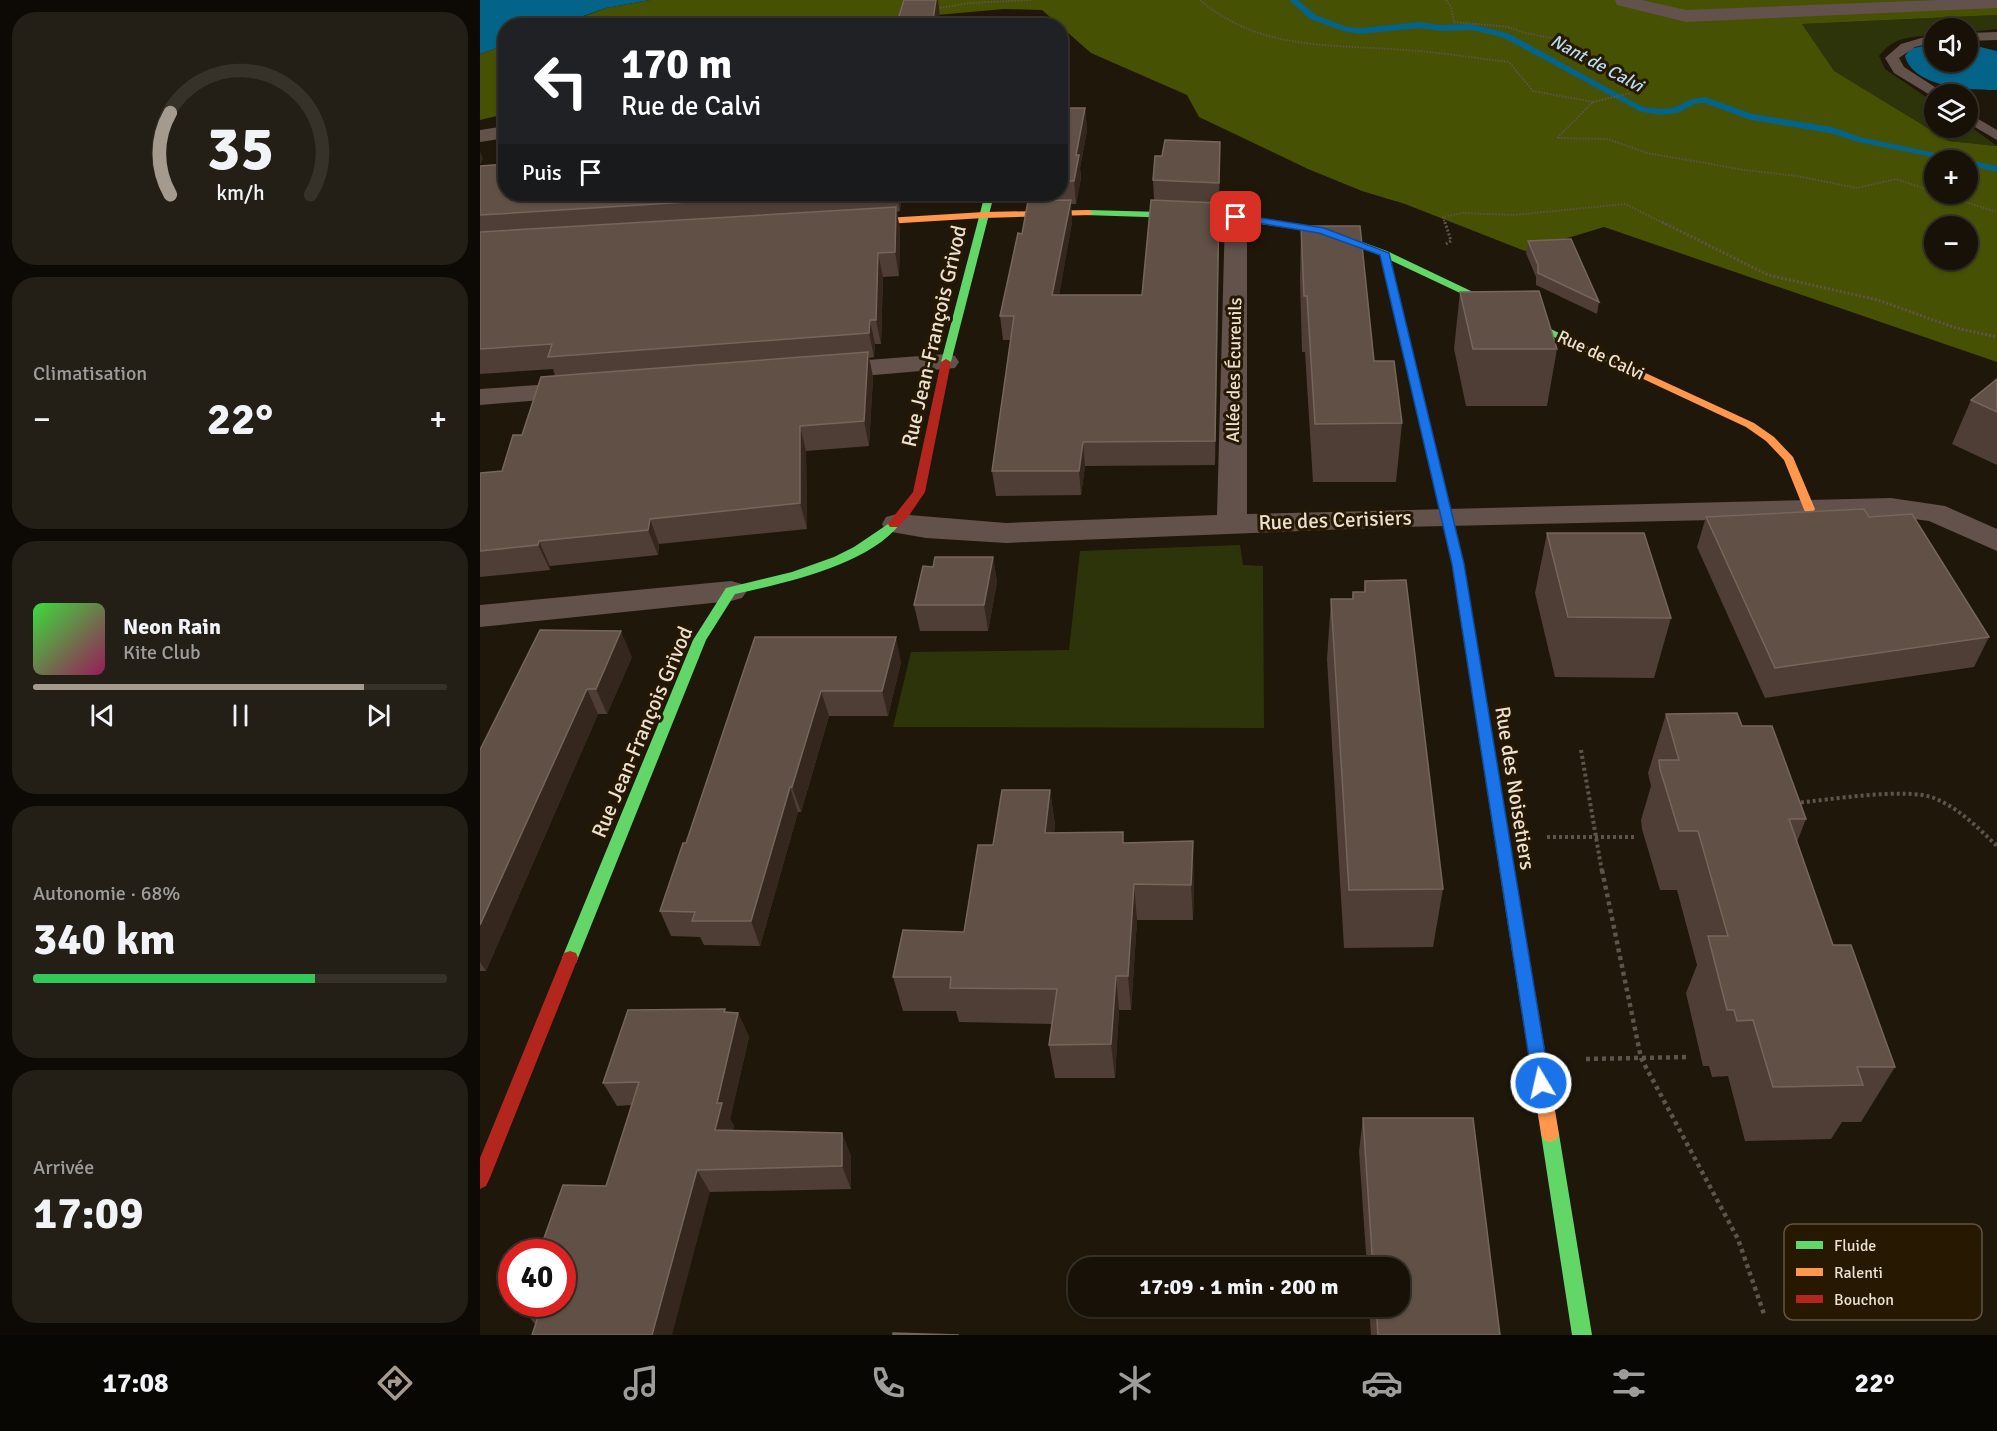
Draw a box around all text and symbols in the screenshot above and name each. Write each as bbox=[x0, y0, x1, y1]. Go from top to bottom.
map controls bbox=[1924, 18, 1978, 270]
button: sound bbox=[1924, 18, 1978, 72]
water label: Nant de Calvi bbox=[1547, 29, 1649, 98]
text: 170 m bbox=[621, 39, 732, 90]
icon: left bbox=[522, 42, 600, 120]
button: layers bbox=[1924, 84, 1978, 138]
text: Rue de Calvi bbox=[621, 90, 761, 123]
text: 35 bbox=[206, 110, 274, 187]
button: + bbox=[1924, 150, 1978, 204]
icon: arrive bbox=[574, 156, 607, 189]
text: Puis bbox=[522, 159, 562, 186]
text: km/h bbox=[216, 181, 264, 207]
pin bbox=[1210, 191, 1261, 242]
icon: arrive bbox=[1219, 200, 1252, 233]
button: − bbox=[1924, 216, 1978, 270]
street label: Rue Jean-François Grivod bbox=[896, 223, 972, 449]
street label: Allée des Écureuils bbox=[1222, 297, 1246, 443]
street label: Rue de Calvi bbox=[1554, 325, 1648, 385]
text: Climatisation bbox=[33, 361, 147, 386]
text: 22° bbox=[207, 392, 273, 447]
text: − bbox=[33, 399, 51, 440]
text: + bbox=[429, 399, 447, 440]
street label: Rue des Cerisiers bbox=[1258, 504, 1412, 536]
text: Neon Rain bbox=[123, 613, 221, 640]
street label: Rue Jean-François Grivod bbox=[586, 623, 698, 841]
text: Kite Club bbox=[123, 640, 201, 665]
icon: previous bbox=[86, 699, 119, 732]
icon: pause bbox=[224, 699, 257, 732]
icon: next bbox=[362, 699, 395, 732]
street label: Rue des Noisetiers bbox=[1489, 704, 1541, 872]
text: Autonomie · 68% bbox=[33, 881, 180, 906]
text: 340 km bbox=[33, 912, 176, 967]
position arrow bbox=[1509, 1051, 1573, 1115]
text: Arrivée bbox=[33, 1155, 94, 1180]
text: 17:09 bbox=[33, 1186, 143, 1241]
legend bbox=[1784, 1224, 1982, 1320]
text: Fluide bbox=[1834, 1236, 1876, 1256]
speed limit sign: 40 bbox=[498, 1239, 576, 1317]
text: Ralenti bbox=[1834, 1263, 1883, 1283]
text: 17:09 · 1 min · 200 m bbox=[1139, 1273, 1339, 1300]
text: Bouchon bbox=[1834, 1290, 1894, 1310]
icon: directions bbox=[374, 1362, 416, 1404]
icon: music bbox=[620, 1362, 662, 1404]
icon: phone bbox=[867, 1362, 909, 1404]
icon: climate bbox=[1114, 1362, 1156, 1404]
icon: car bbox=[1361, 1362, 1403, 1404]
icon: filters bbox=[1608, 1362, 1650, 1404]
text: 17:08 bbox=[102, 1367, 169, 1400]
text: 22° bbox=[1855, 1367, 1895, 1400]

